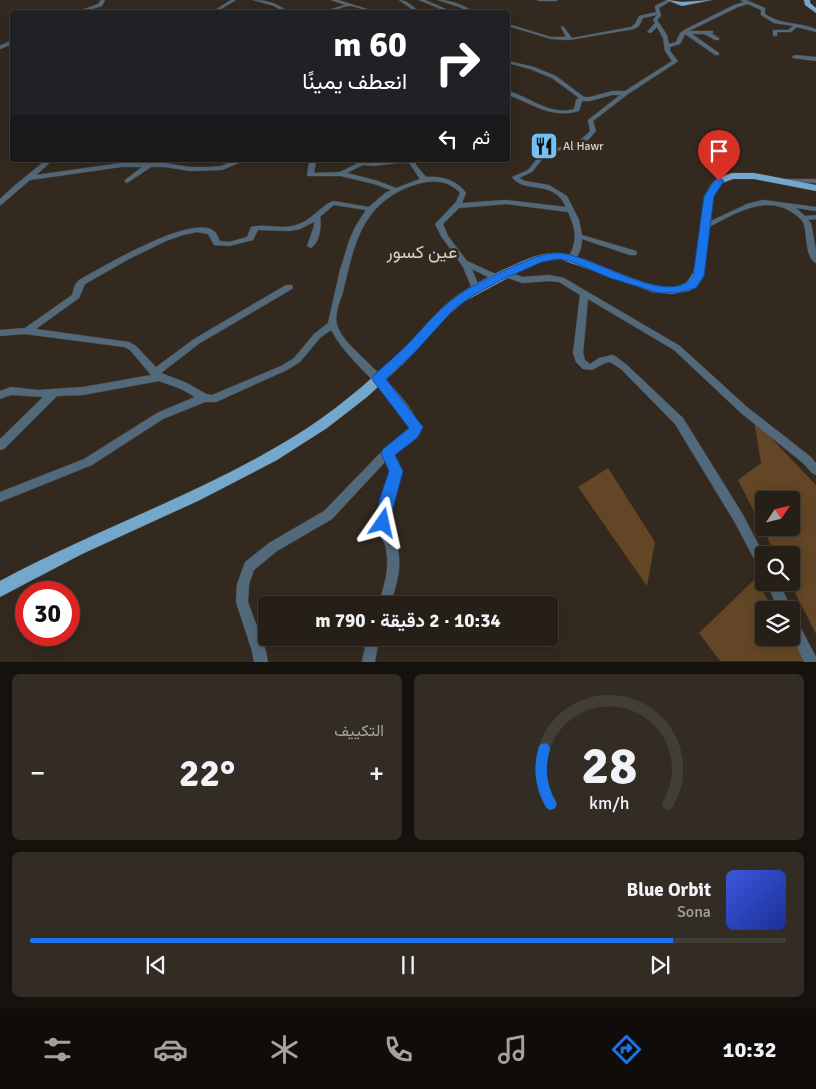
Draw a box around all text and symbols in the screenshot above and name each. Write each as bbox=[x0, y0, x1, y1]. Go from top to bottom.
text: 60 m bbox=[333, 23, 407, 66]
icon: right bbox=[425, 30, 490, 95]
text: انعطف يمينًا bbox=[302, 68, 407, 95]
icon: left bbox=[434, 125, 462, 153]
text: ثم bbox=[472, 126, 490, 150]
pin bbox=[698, 130, 740, 181]
restaurant icon: Al Hawr bbox=[529, 131, 559, 161]
icon: arrive bbox=[705, 137, 733, 165]
place label: Al Hawr bbox=[563, 139, 604, 154]
district label: عين كسور bbox=[386, 241, 457, 263]
north arrow bbox=[755, 491, 800, 536]
map controls bbox=[755, 491, 800, 646]
position arrow bbox=[356, 496, 408, 548]
button: search bbox=[755, 546, 800, 591]
speed limit sign: 30 bbox=[15, 581, 80, 646]
button: layers bbox=[755, 601, 800, 646]
text: 10:34 · 2 دقيقة · 790 m bbox=[315, 609, 501, 633]
text: التكييف bbox=[334, 721, 384, 741]
text: 28 bbox=[581, 734, 637, 798]
text: 22° bbox=[179, 750, 235, 797]
text: − bbox=[30, 756, 45, 790]
text: + bbox=[369, 756, 384, 790]
text: km/h bbox=[589, 792, 629, 814]
text: Blue Orbit bbox=[627, 878, 711, 902]
text: Sona bbox=[677, 902, 711, 922]
icon: previous bbox=[142, 951, 170, 979]
icon: pause bbox=[394, 951, 422, 979]
icon: next bbox=[646, 951, 674, 979]
icon: filters bbox=[40, 1032, 75, 1067]
icon: car bbox=[153, 1032, 188, 1067]
icon: climate bbox=[267, 1032, 302, 1067]
icon: phone bbox=[381, 1032, 416, 1067]
icon: music bbox=[495, 1032, 530, 1067]
icon: directions bbox=[609, 1032, 644, 1067]
text: 10:32 bbox=[723, 1036, 777, 1063]

